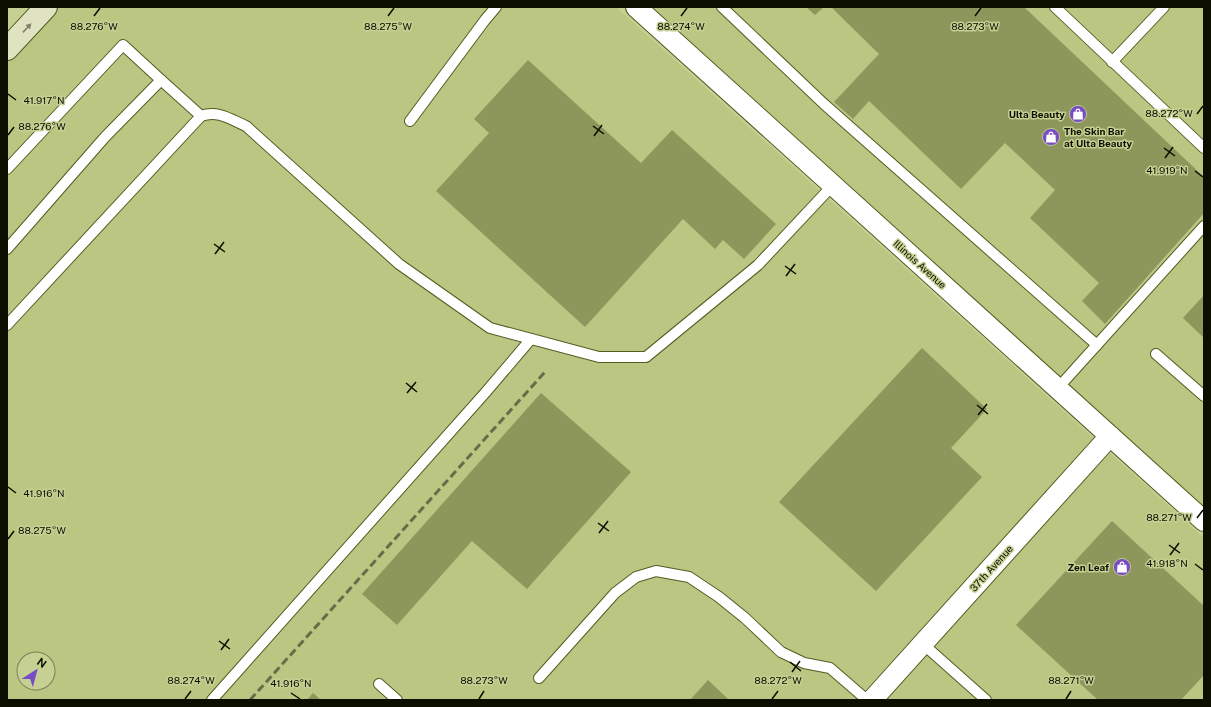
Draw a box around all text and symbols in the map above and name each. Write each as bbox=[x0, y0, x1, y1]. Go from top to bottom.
text: 88.276°W bbox=[70, 20, 118, 32]
text: 88.275°W bbox=[364, 20, 412, 32]
text: 88.274°W bbox=[657, 20, 705, 32]
text: 88.273°W bbox=[951, 20, 999, 32]
one-way arrow bbox=[22, 23, 32, 33]
text: 41.917°N bbox=[23, 94, 65, 106]
shop icon: Ulta Beauty bbox=[1068, 104, 1088, 124]
text: 88.272°W bbox=[1145, 107, 1193, 119]
place label: Ulta Beauty bbox=[1009, 108, 1065, 120]
text: 88.276°W bbox=[18, 120, 66, 132]
place label: The Skin Bar at Ulta Beauty bbox=[1064, 125, 1133, 149]
shop icon: The Skin Bar at Ulta Beauty bbox=[1041, 127, 1061, 147]
text: 41.919°N bbox=[1146, 164, 1188, 176]
street label: Illinois Avenue bbox=[891, 237, 949, 291]
text: 41.916°N bbox=[23, 487, 65, 499]
text: 88.271°W bbox=[1146, 511, 1192, 523]
text: 88.275°W bbox=[18, 524, 66, 536]
street label: 37th Avenue bbox=[967, 542, 1015, 594]
shop icon: Zen Leaf bbox=[1112, 557, 1132, 577]
text: 41.918°N bbox=[1146, 557, 1188, 569]
place label: Zen Leaf bbox=[1067, 561, 1109, 573]
north arrow bbox=[16, 651, 56, 691]
text: N bbox=[35, 656, 49, 670]
text: 88.274°W bbox=[167, 674, 215, 686]
text: 88.273°W bbox=[460, 674, 508, 686]
text: 88.272°W bbox=[754, 674, 802, 686]
text: 88.271°W bbox=[1048, 674, 1094, 686]
text: 41.916°N bbox=[270, 677, 312, 689]

